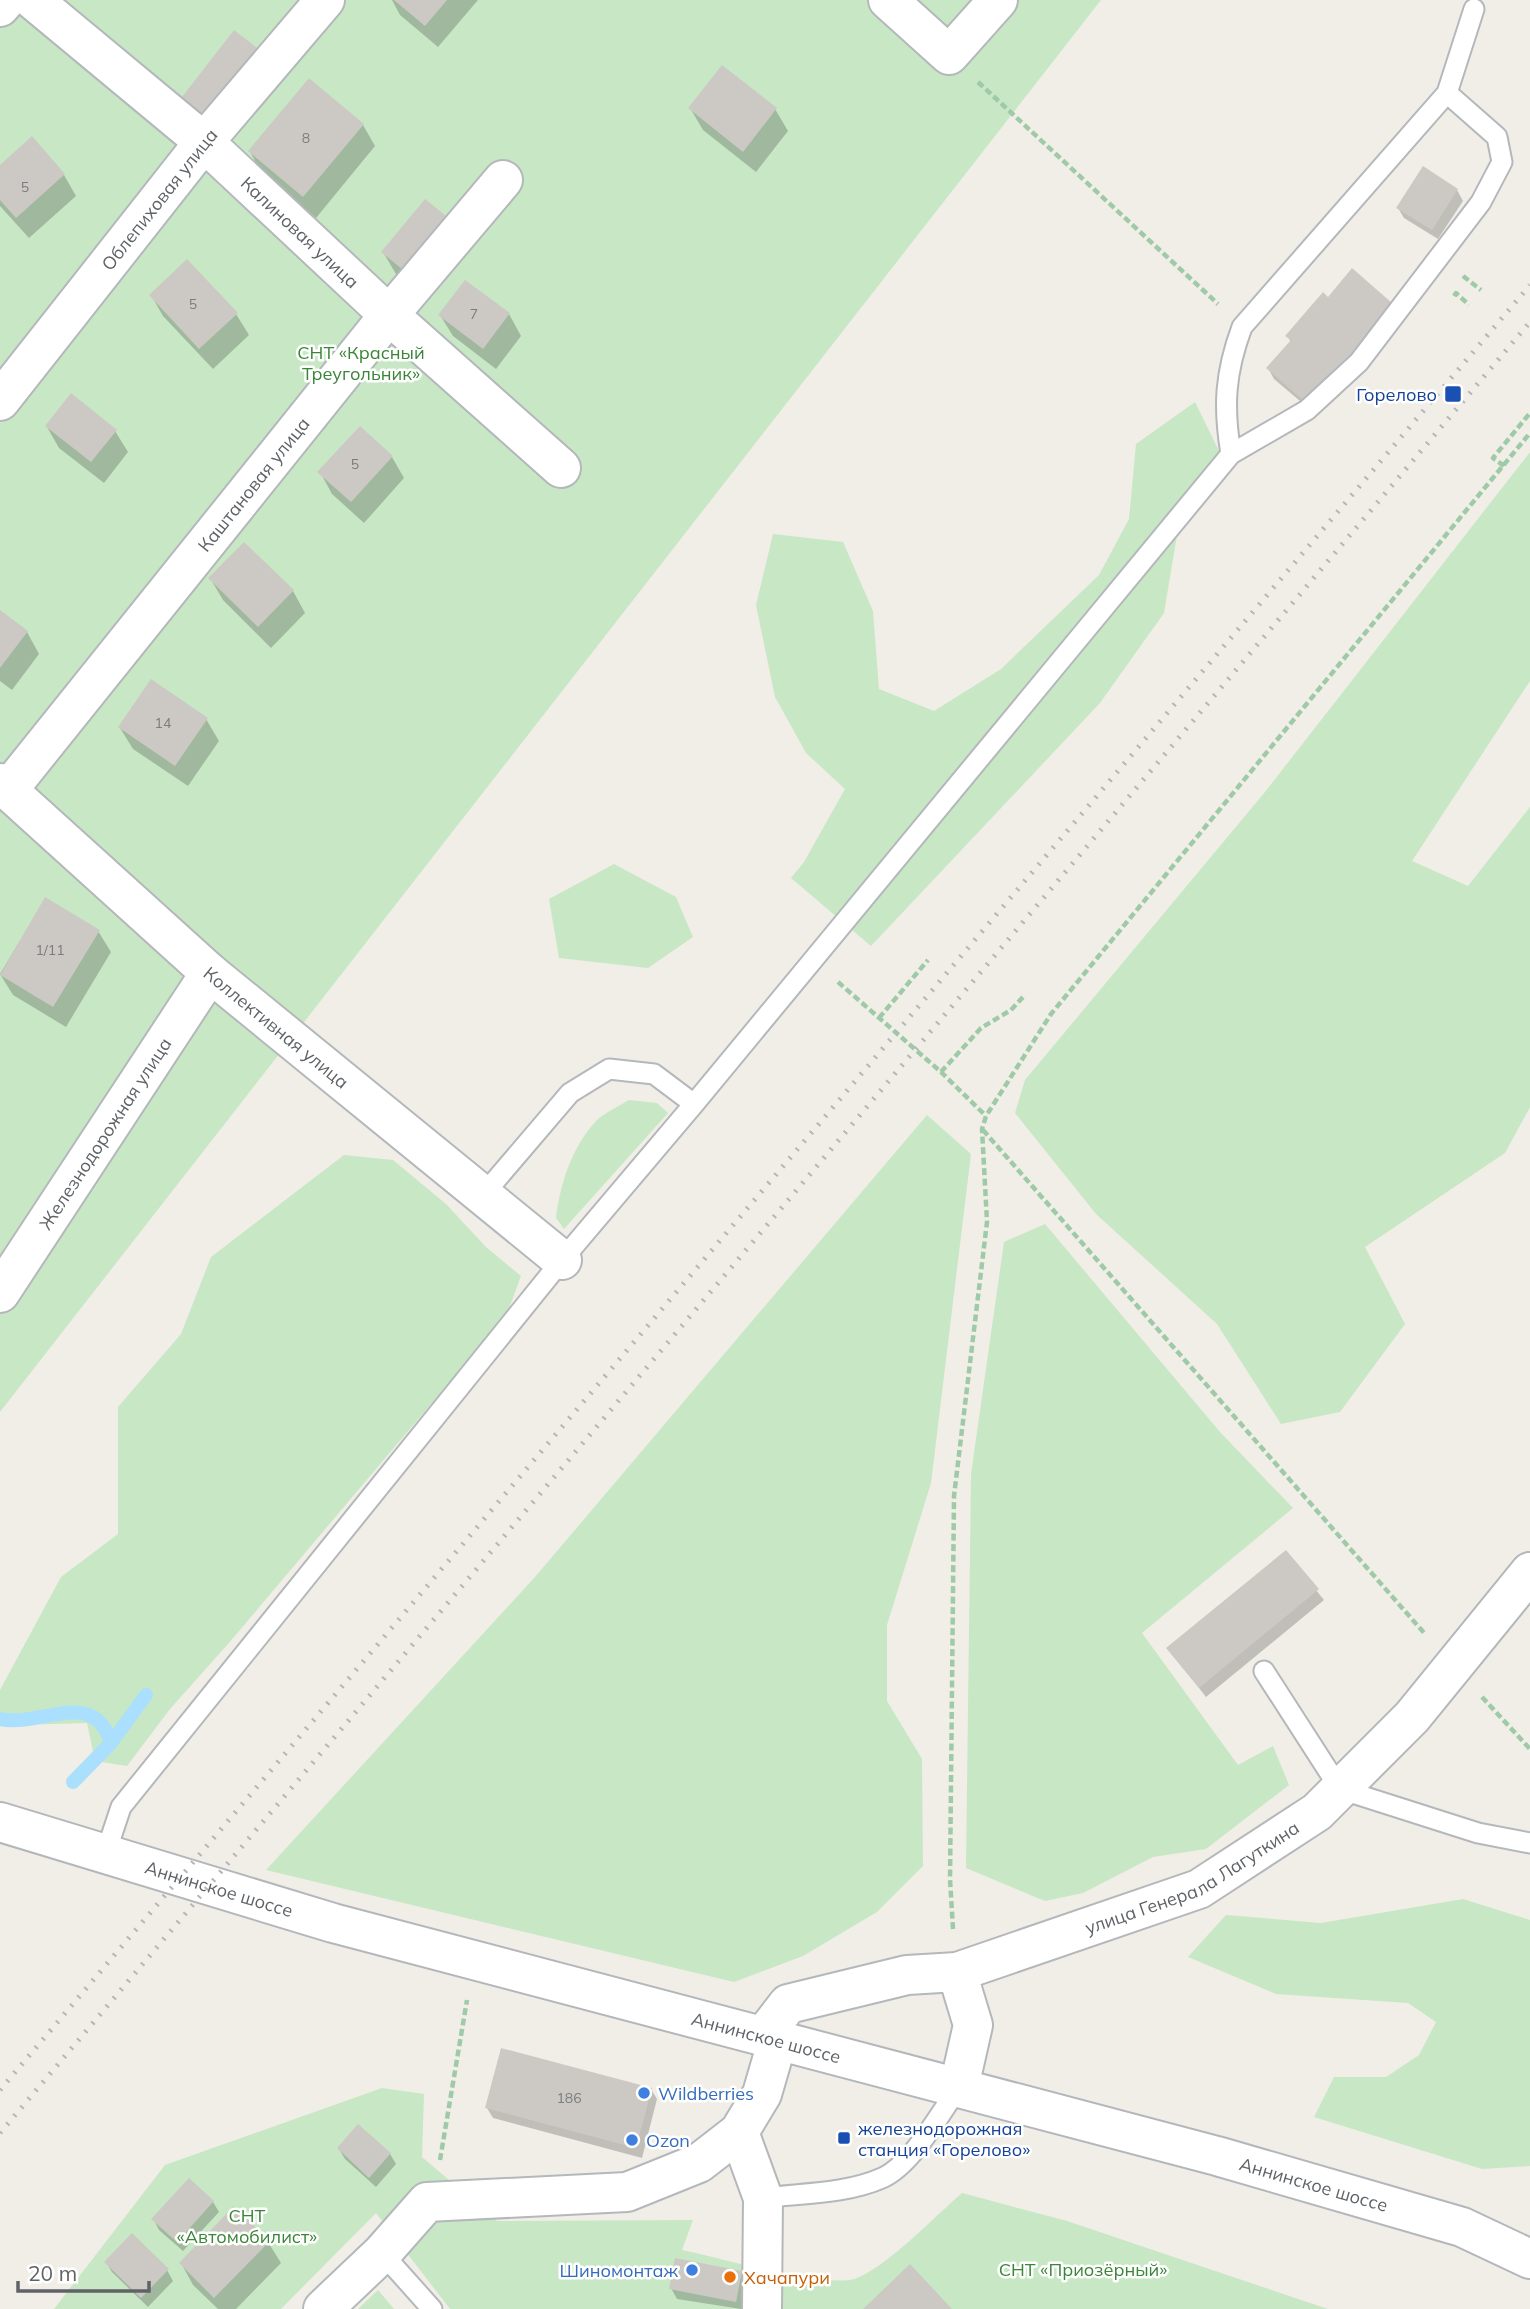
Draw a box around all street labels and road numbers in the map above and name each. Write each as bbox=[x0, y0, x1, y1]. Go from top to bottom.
street label: Облепиховая улица bbox=[96, 123, 222, 275]
street label: Калиновая улица bbox=[236, 171, 364, 293]
street label: Каштановая улица bbox=[192, 412, 314, 556]
street label: Коллективная улица bbox=[199, 961, 354, 1093]
street label: Железнодорожная улица bbox=[33, 1033, 176, 1234]
street label: улица Генерала Лагуткина bbox=[1082, 1816, 1303, 1939]
street label: Аннинское шоссе bbox=[142, 1855, 296, 1922]
street label: Аннинское шоссе bbox=[689, 2006, 843, 2068]
street label: Аннинское шоссе bbox=[1237, 2152, 1391, 2216]

